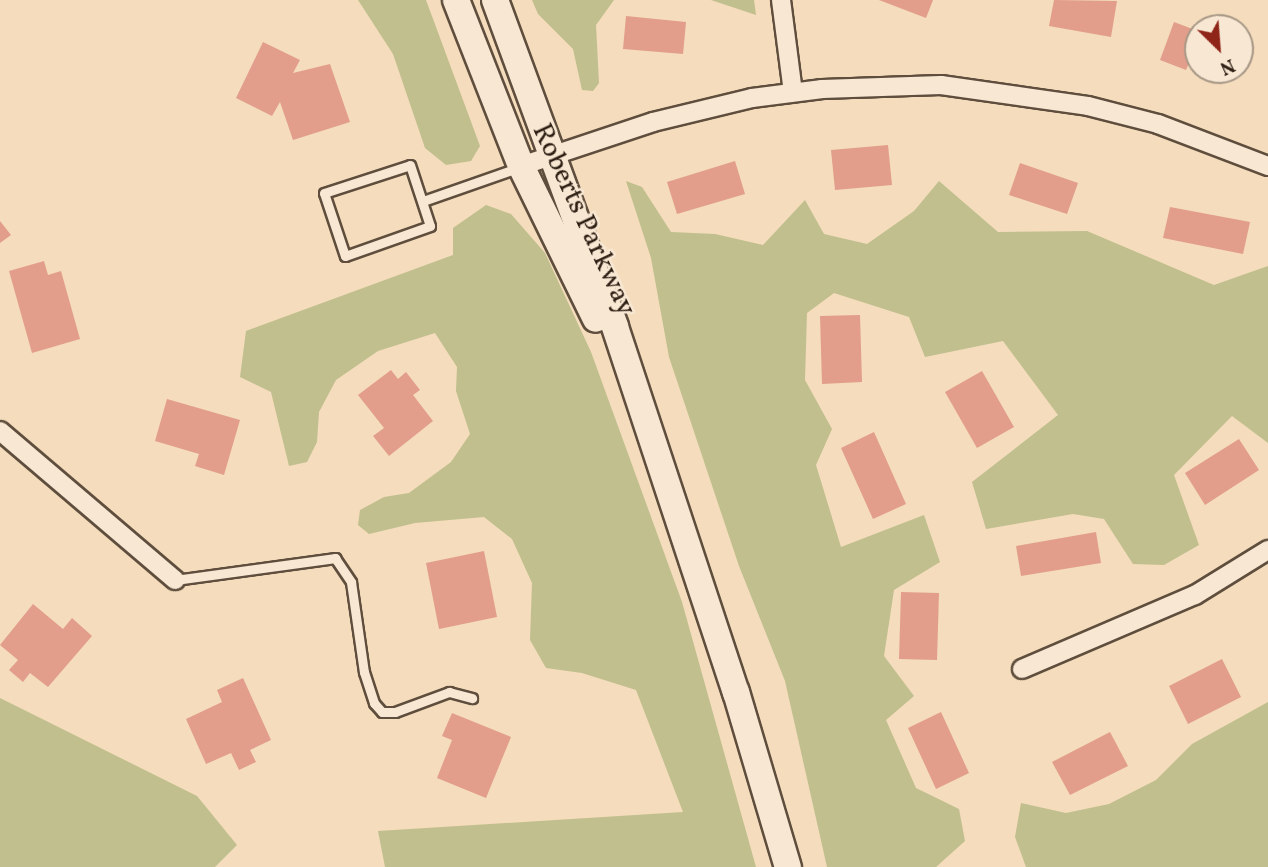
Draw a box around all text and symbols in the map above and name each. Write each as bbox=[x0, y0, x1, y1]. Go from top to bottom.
north arrow bbox=[1184, 14, 1254, 84]
text: N bbox=[1215, 52, 1239, 81]
street label: Roberts Parkway bbox=[524, 119, 642, 321]

